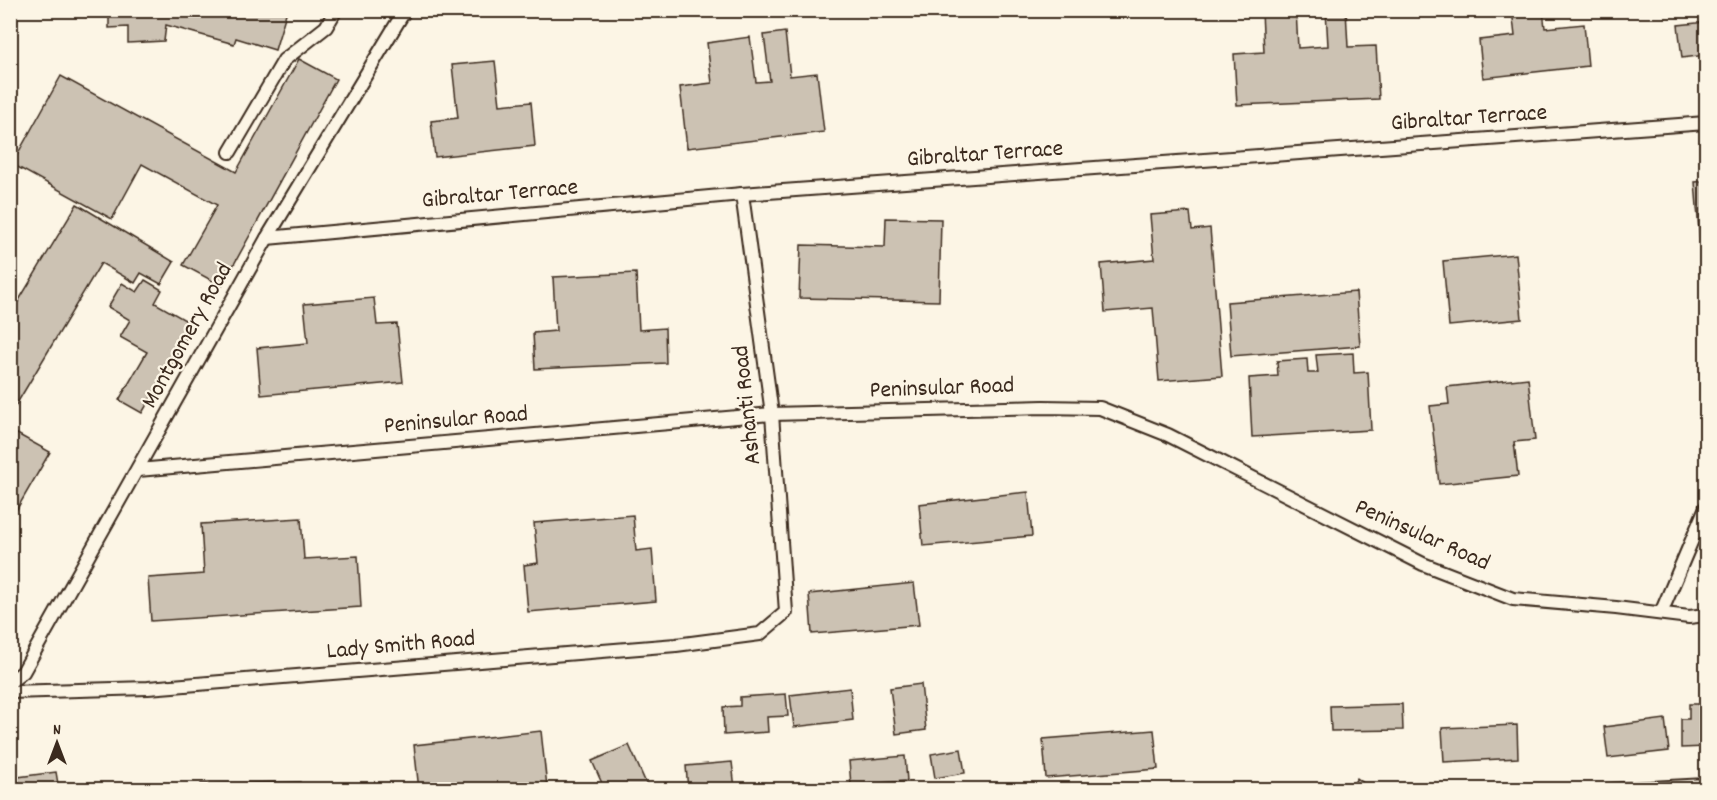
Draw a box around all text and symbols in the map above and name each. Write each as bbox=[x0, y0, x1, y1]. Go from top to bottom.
street label: Gibraltar Terrace bbox=[1390, 97, 1548, 141]
street label: Gibraltar Terrace bbox=[906, 133, 1064, 177]
street label: Gibraltar Terrace bbox=[420, 171, 580, 219]
street label: Montgomery Road bbox=[134, 257, 242, 415]
street label: Ashanti Road bbox=[725, 343, 771, 467]
street label: Peninsular Road bbox=[869, 369, 1015, 409]
street label: Peninsular Road bbox=[382, 398, 530, 444]
street label: Peninsular Road bbox=[1349, 491, 1495, 581]
street label: Lady Smith Road bbox=[325, 623, 477, 669]
north arrow bbox=[27, 713, 87, 773]
text: N bbox=[53, 719, 61, 742]

